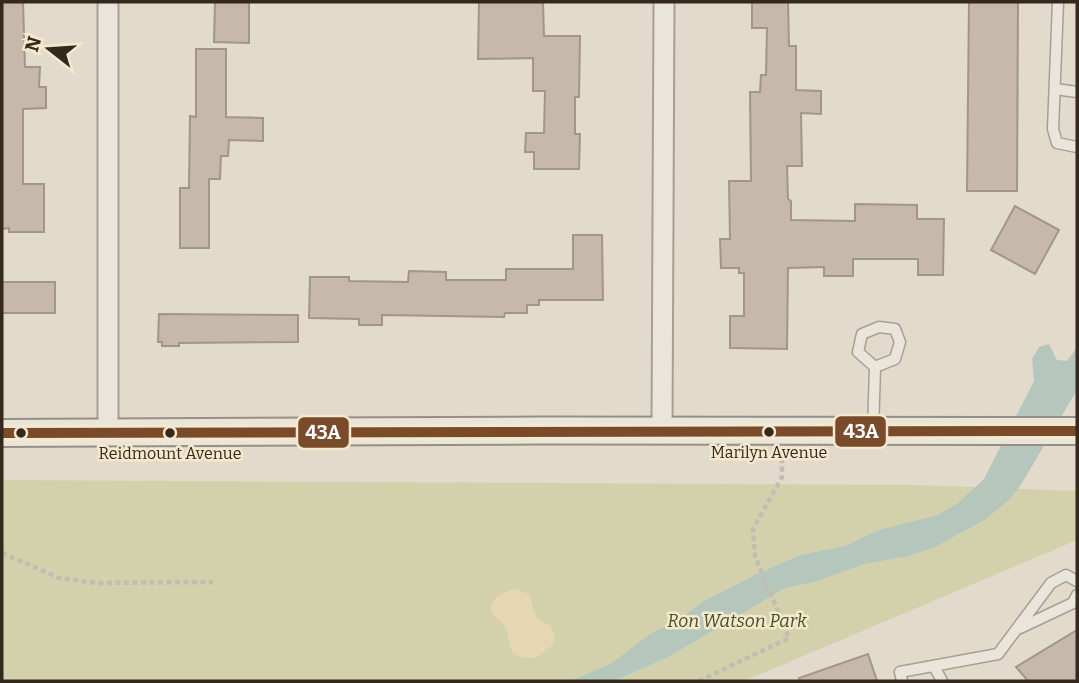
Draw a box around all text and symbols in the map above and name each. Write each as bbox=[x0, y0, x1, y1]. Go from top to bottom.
north arrow bbox=[14, 14, 84, 84]
text: N bbox=[20, 33, 46, 55]
line badge: 43A bbox=[834, 415, 887, 448]
line badge: 43A bbox=[297, 416, 350, 449]
text: 43A bbox=[843, 420, 879, 443]
text: 43A bbox=[305, 421, 341, 444]
marker: Marilyn Avenue bbox=[762, 425, 776, 439]
unlabelled marker bbox=[14, 426, 28, 440]
marker: Reidmount Avenue bbox=[163, 426, 177, 440]
place label: Marilyn Avenue bbox=[711, 443, 827, 462]
place label: Reidmount Avenue bbox=[99, 444, 241, 463]
park label: Ron Watson Park bbox=[667, 610, 807, 632]

